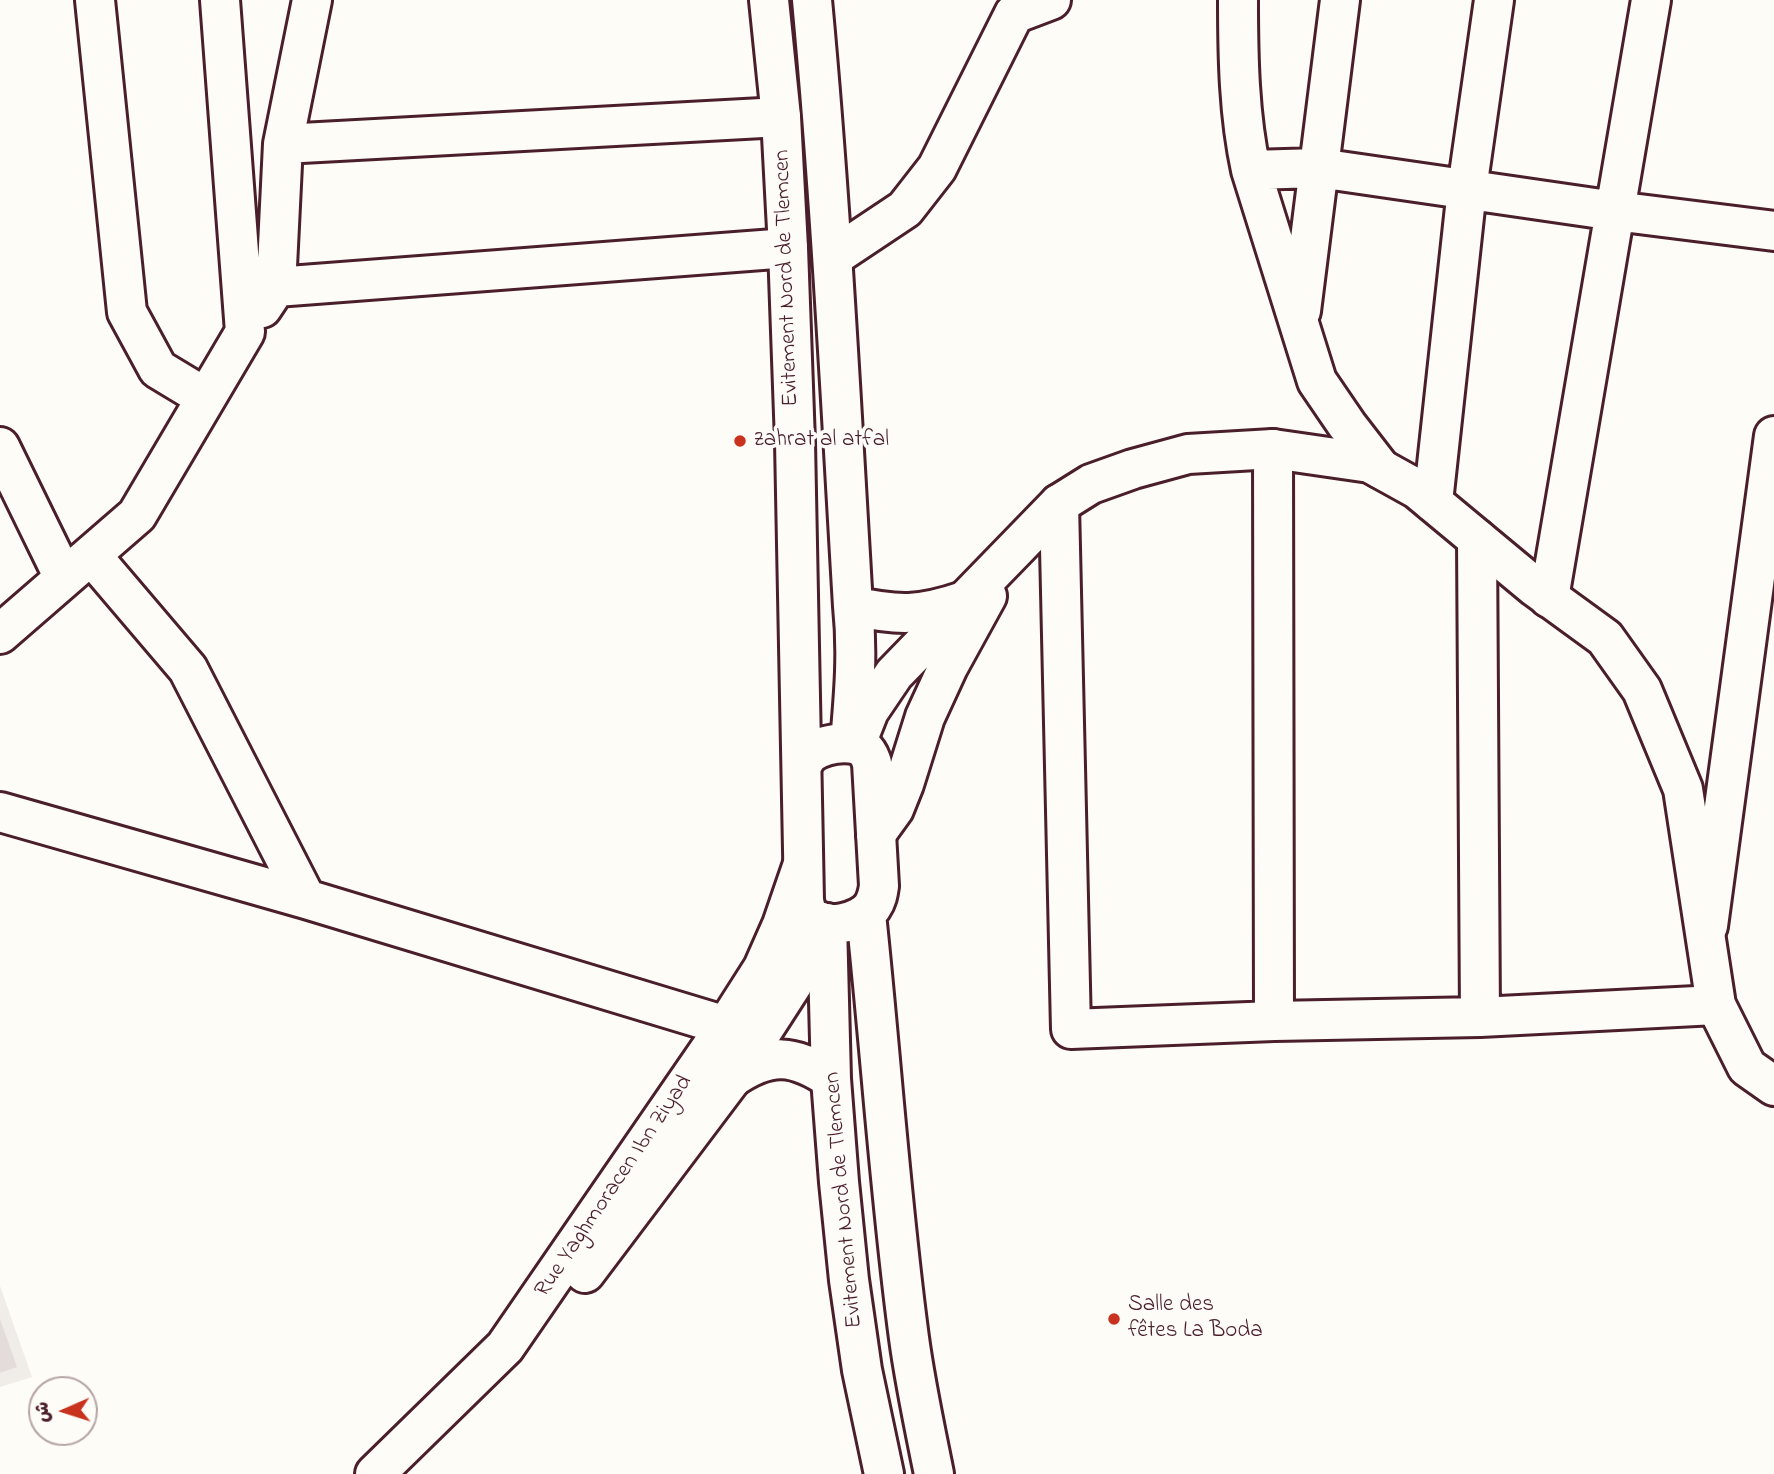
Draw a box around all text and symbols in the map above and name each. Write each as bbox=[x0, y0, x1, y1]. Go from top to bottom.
street label: Evitement Nord de Tlemcen bbox=[770, 149, 806, 407]
place label: zahrat al atfal bbox=[754, 427, 889, 455]
marker: zahrat al atfal bbox=[732, 433, 748, 449]
street label: Rue Yaghmoracen Ibn Ziyad bbox=[530, 1071, 700, 1303]
street label: Evitement Nord de Tlemcen bbox=[820, 1071, 870, 1329]
place label: Salle des fêtes La Boda bbox=[1128, 1292, 1263, 1346]
marker: Salle des fêtes La Boda bbox=[1106, 1311, 1122, 1327]
north arrow bbox=[28, 1376, 98, 1446]
text: ش bbox=[29, 1401, 58, 1423]

